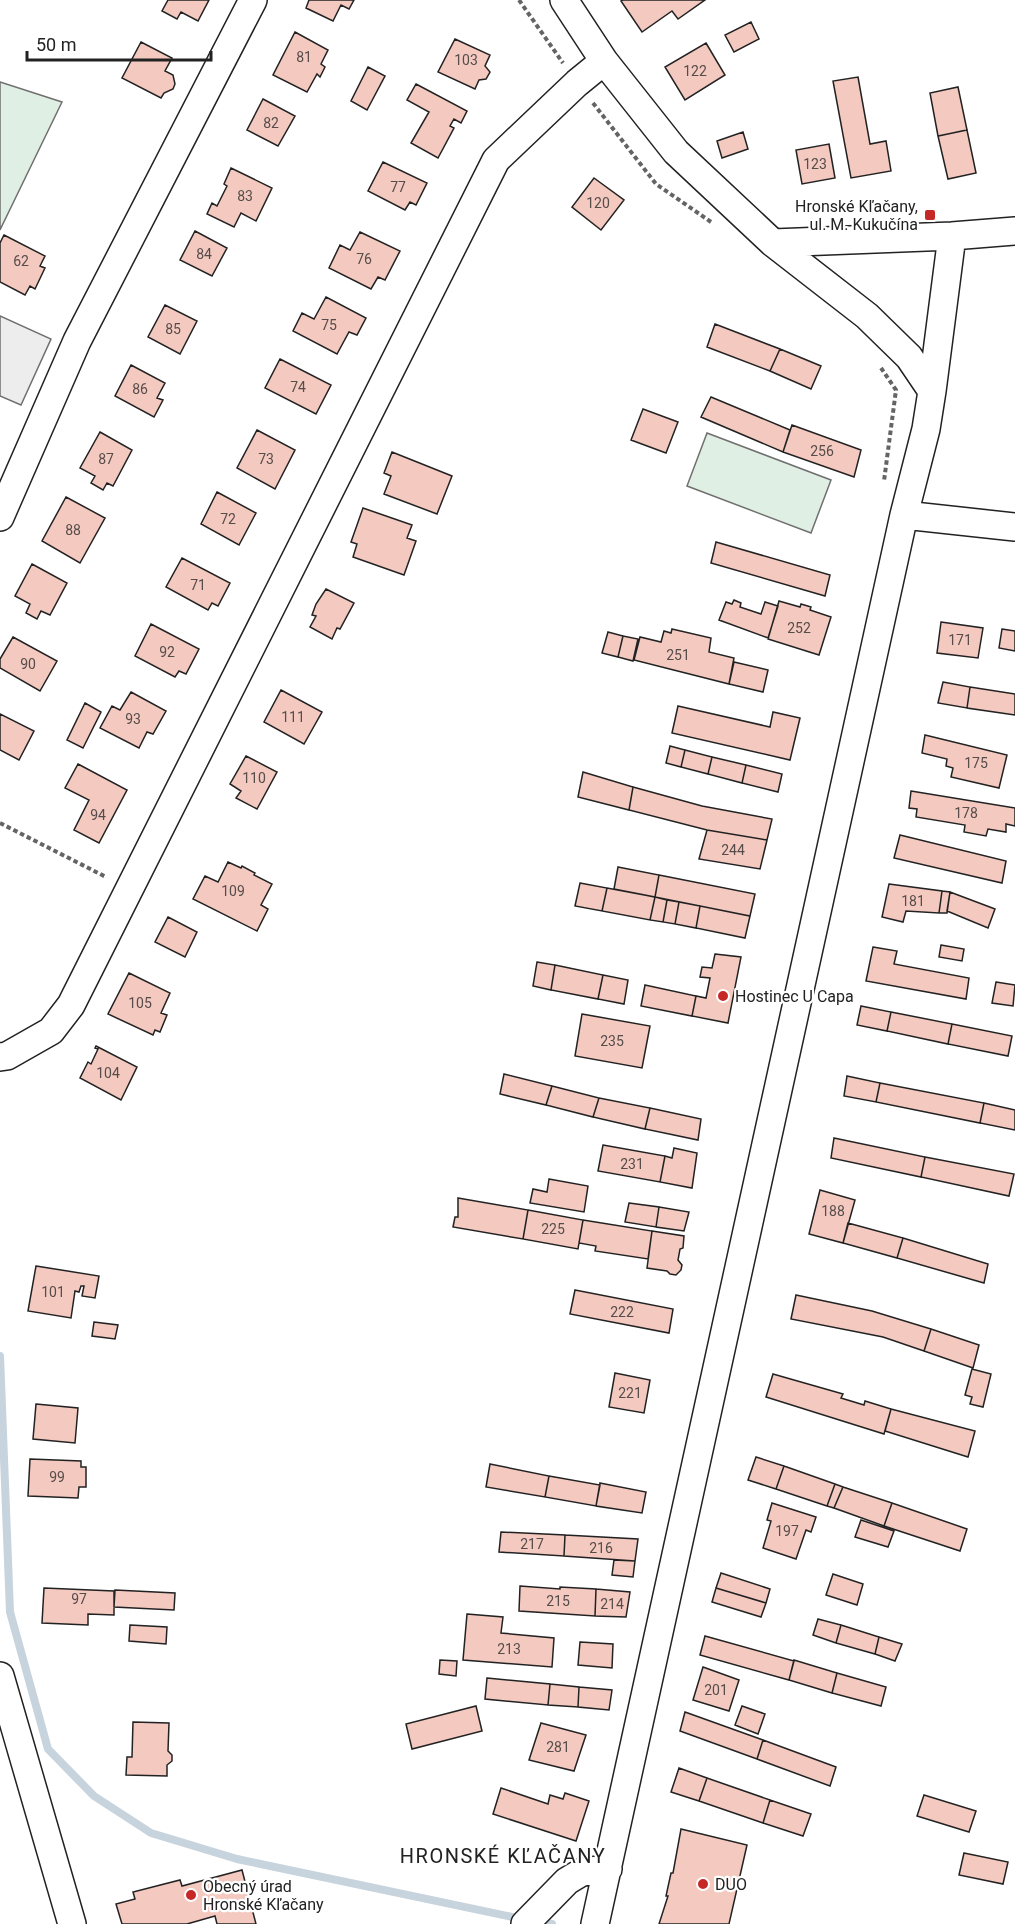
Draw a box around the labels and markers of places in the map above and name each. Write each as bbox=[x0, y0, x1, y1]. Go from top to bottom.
place label: Hronské Kľačany, ul. M. Kukučína bbox=[795, 197, 918, 234]
marker: Hronské Kľačany, ul. M. Kukučína bbox=[923, 208, 937, 222]
place label: Hostinec U Capa bbox=[735, 987, 854, 1006]
marker: Hostinec U Capa bbox=[716, 989, 730, 1003]
place label: DUO bbox=[715, 1875, 747, 1894]
place label: Obecný úrad Hronské Kľačany bbox=[203, 1877, 324, 1914]
marker: DUO bbox=[696, 1877, 710, 1891]
marker: Obecný úrad Hronské Kľačany bbox=[184, 1888, 198, 1902]

